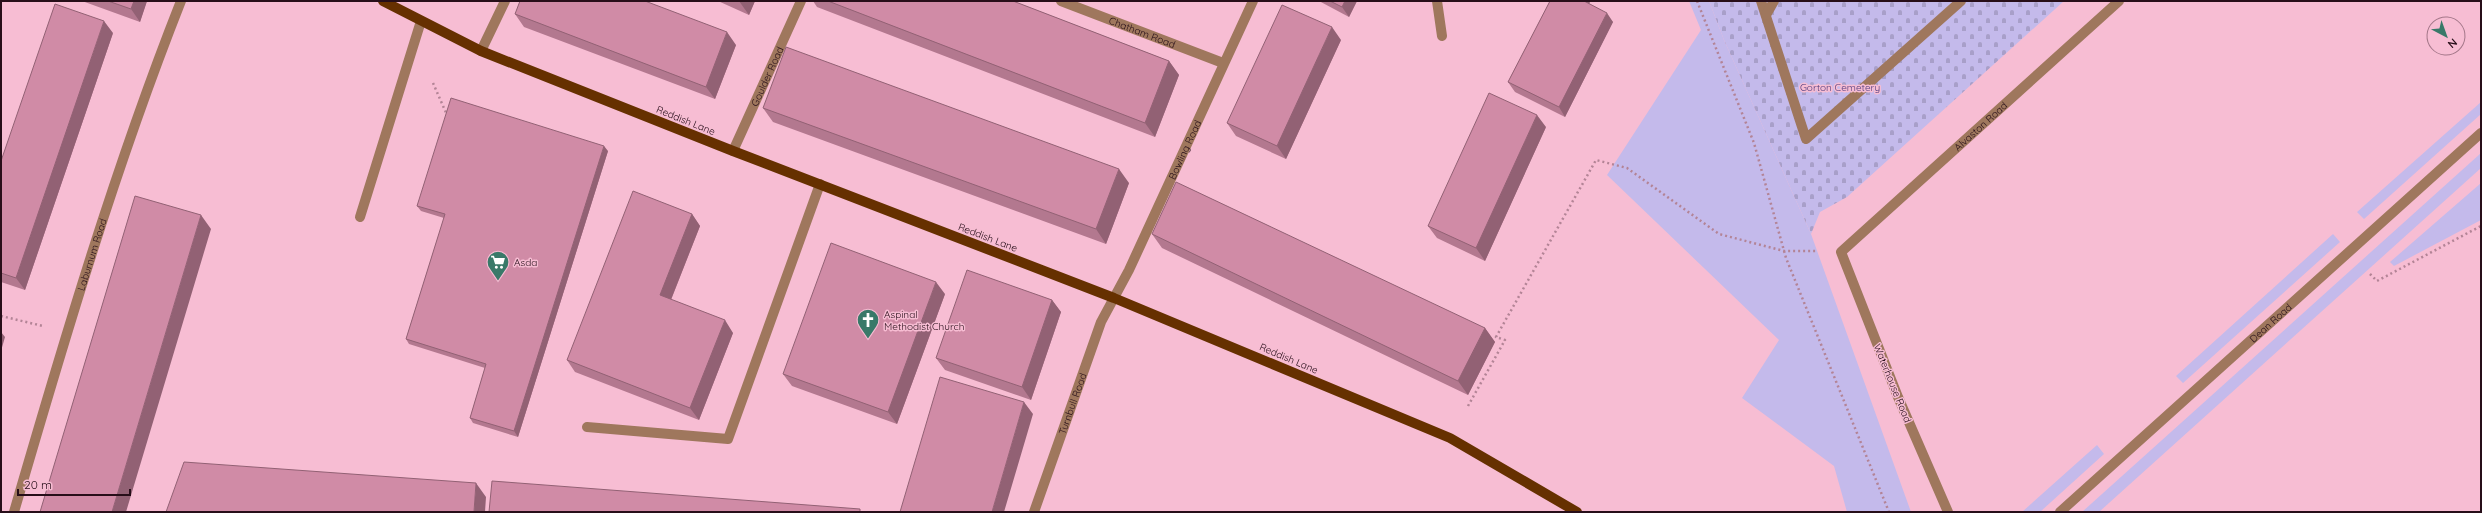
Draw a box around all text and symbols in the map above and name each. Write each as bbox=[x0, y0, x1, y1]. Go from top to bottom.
street label: Chatham Road bbox=[1107, 14, 1177, 51]
north arrow bbox=[2426, 16, 2466, 56]
text: N bbox=[2445, 36, 2460, 51]
street label: Goulder Road bbox=[748, 45, 786, 108]
park label: Gorton Cemetery bbox=[1800, 81, 1880, 94]
street label: Alvaston Road bbox=[1951, 99, 2010, 154]
street label: Reddish Lane bbox=[654, 103, 718, 138]
street label: Bowling Road bbox=[1166, 118, 1204, 182]
street label: Laburnum Road bbox=[75, 217, 110, 292]
street label: Reddish Lane bbox=[956, 220, 1020, 255]
supermarket icon: Asda bbox=[485, 249, 511, 282]
place label: Asda bbox=[514, 256, 537, 269]
street label: Dean Road bbox=[2247, 301, 2294, 345]
church icon: Aspinal Methodist Church bbox=[855, 307, 881, 340]
place label: Aspinal Methodist Church bbox=[884, 308, 964, 333]
street label: Reddish Lane bbox=[1258, 340, 1320, 377]
street label: Waterhouse Road bbox=[1871, 342, 1914, 424]
street label: Turnbull Road bbox=[1056, 371, 1090, 436]
scale bar bbox=[18, 471, 130, 497]
text: 20 m bbox=[24, 477, 52, 492]

